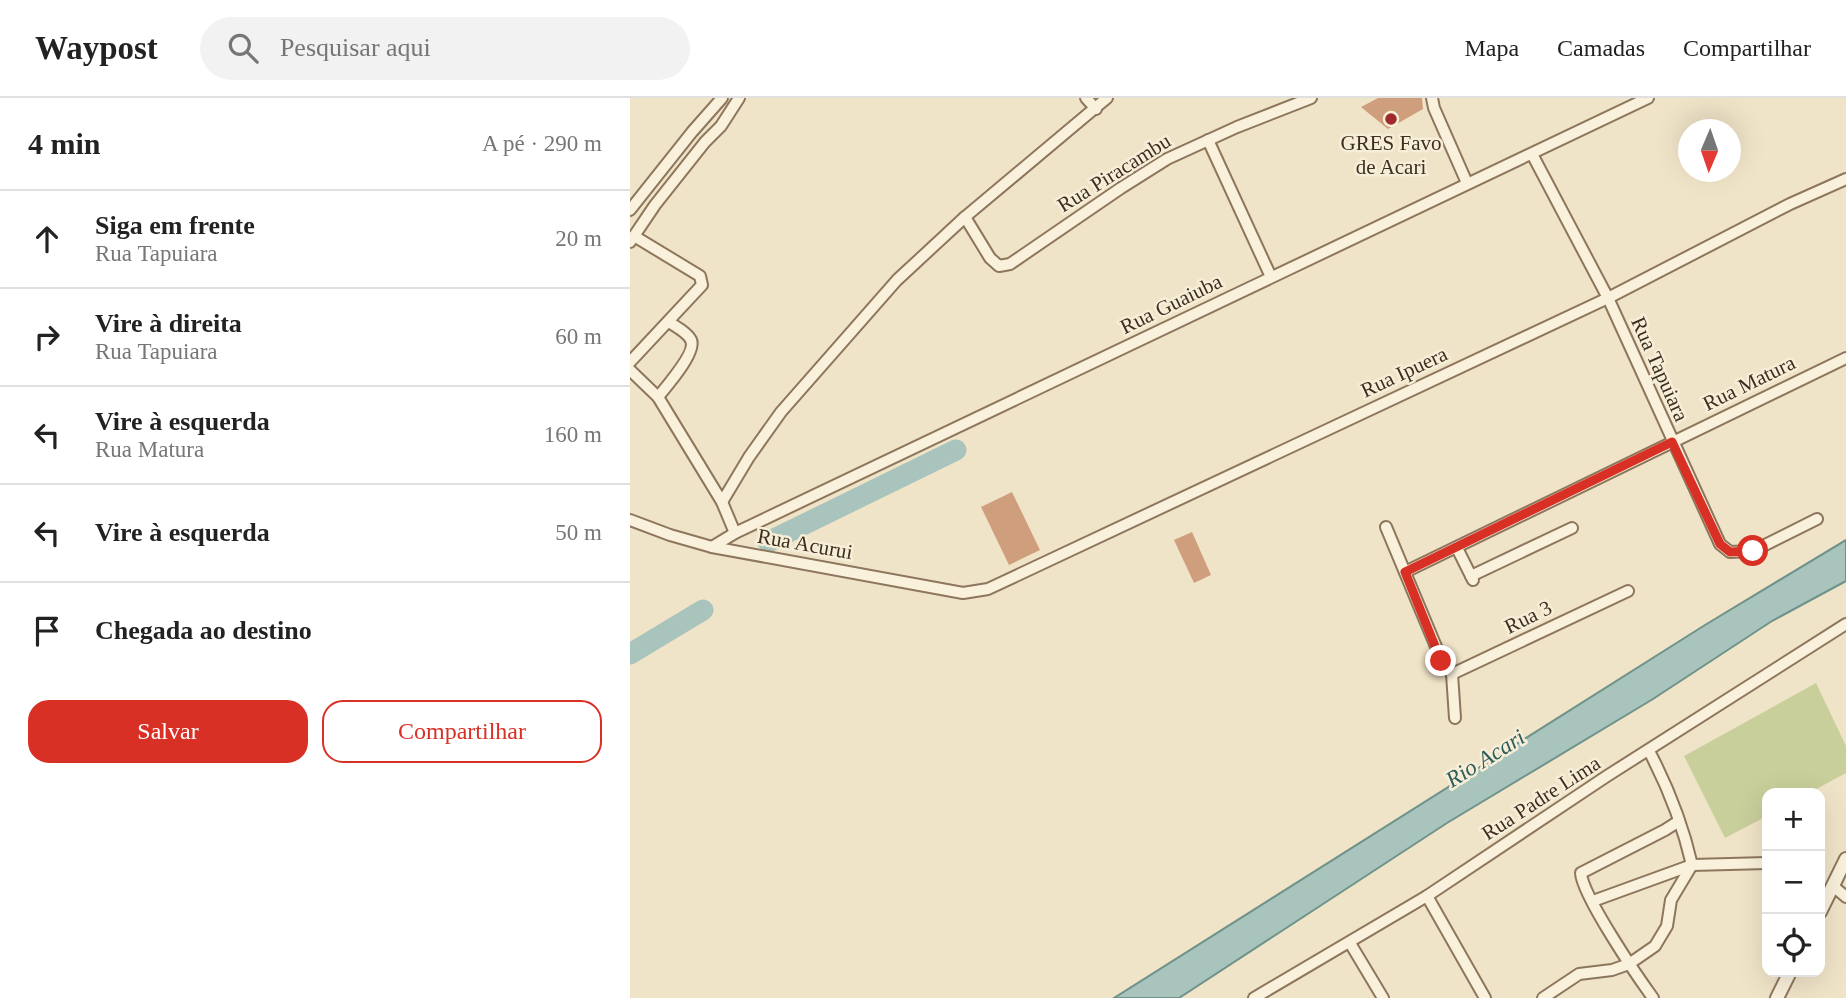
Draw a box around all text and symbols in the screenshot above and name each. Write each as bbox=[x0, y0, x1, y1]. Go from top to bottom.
search box bbox=[200, 17, 690, 80]
icon: search bbox=[224, 29, 262, 67]
text: Waypost bbox=[35, 30, 158, 66]
text: Pesquisar aqui bbox=[280, 33, 431, 62]
text: Mapa bbox=[1464, 35, 1519, 61]
text: Camadas bbox=[1557, 35, 1645, 61]
text: Compartilhar bbox=[1683, 35, 1811, 61]
marker: GRES Favo de Acari bbox=[1383, 111, 1399, 127]
north arrow bbox=[1678, 119, 1741, 182]
text: 4 min bbox=[28, 127, 101, 160]
street label: Rua Piracambu bbox=[1053, 128, 1175, 217]
text: A pé · 290 m bbox=[482, 131, 602, 156]
place label: GRES Favo de Acari bbox=[1341, 131, 1441, 179]
text: Siga em frente bbox=[95, 211, 255, 240]
icon: ahead bbox=[28, 220, 66, 258]
text: 20 m bbox=[555, 226, 602, 251]
text: Rua Tapuiara bbox=[95, 241, 218, 266]
street label: Rua Guaiuba bbox=[1116, 269, 1226, 339]
text: Vire à direita bbox=[95, 309, 242, 338]
street label: Rua Tapuiara bbox=[1626, 313, 1694, 426]
icon: right bbox=[28, 318, 66, 356]
text: 60 m bbox=[555, 324, 602, 349]
text: Rua Tapuiara bbox=[95, 339, 218, 364]
street label: Rua Ipuera bbox=[1357, 341, 1452, 402]
street label: Rua Matura bbox=[1699, 350, 1800, 416]
text: Vire à esquerda bbox=[95, 407, 270, 436]
icon: left bbox=[28, 416, 66, 454]
text: 160 m bbox=[544, 422, 602, 447]
text: Rua Matura bbox=[95, 437, 204, 462]
icon: left bbox=[28, 514, 66, 552]
text: Vire à esquerda bbox=[95, 518, 270, 547]
text: 50 m bbox=[555, 520, 602, 545]
street label: Rua Acurui bbox=[756, 524, 855, 564]
route start bbox=[1737, 535, 1768, 566]
street label: Rua 3 bbox=[1500, 595, 1556, 639]
icon: arrive bbox=[28, 612, 66, 650]
text: Chegada ao destino bbox=[95, 616, 312, 645]
route end bbox=[1425, 645, 1456, 676]
button: Salvar bbox=[28, 700, 308, 763]
button: Compartilhar bbox=[322, 700, 602, 763]
water label: Rio Acari bbox=[1440, 724, 1529, 793]
street label: Rua Padre Lima bbox=[1477, 750, 1605, 845]
map controls bbox=[1762, 788, 1825, 977]
button: + bbox=[1762, 788, 1825, 851]
button: − bbox=[1762, 851, 1825, 914]
button: locate bbox=[1762, 914, 1825, 977]

